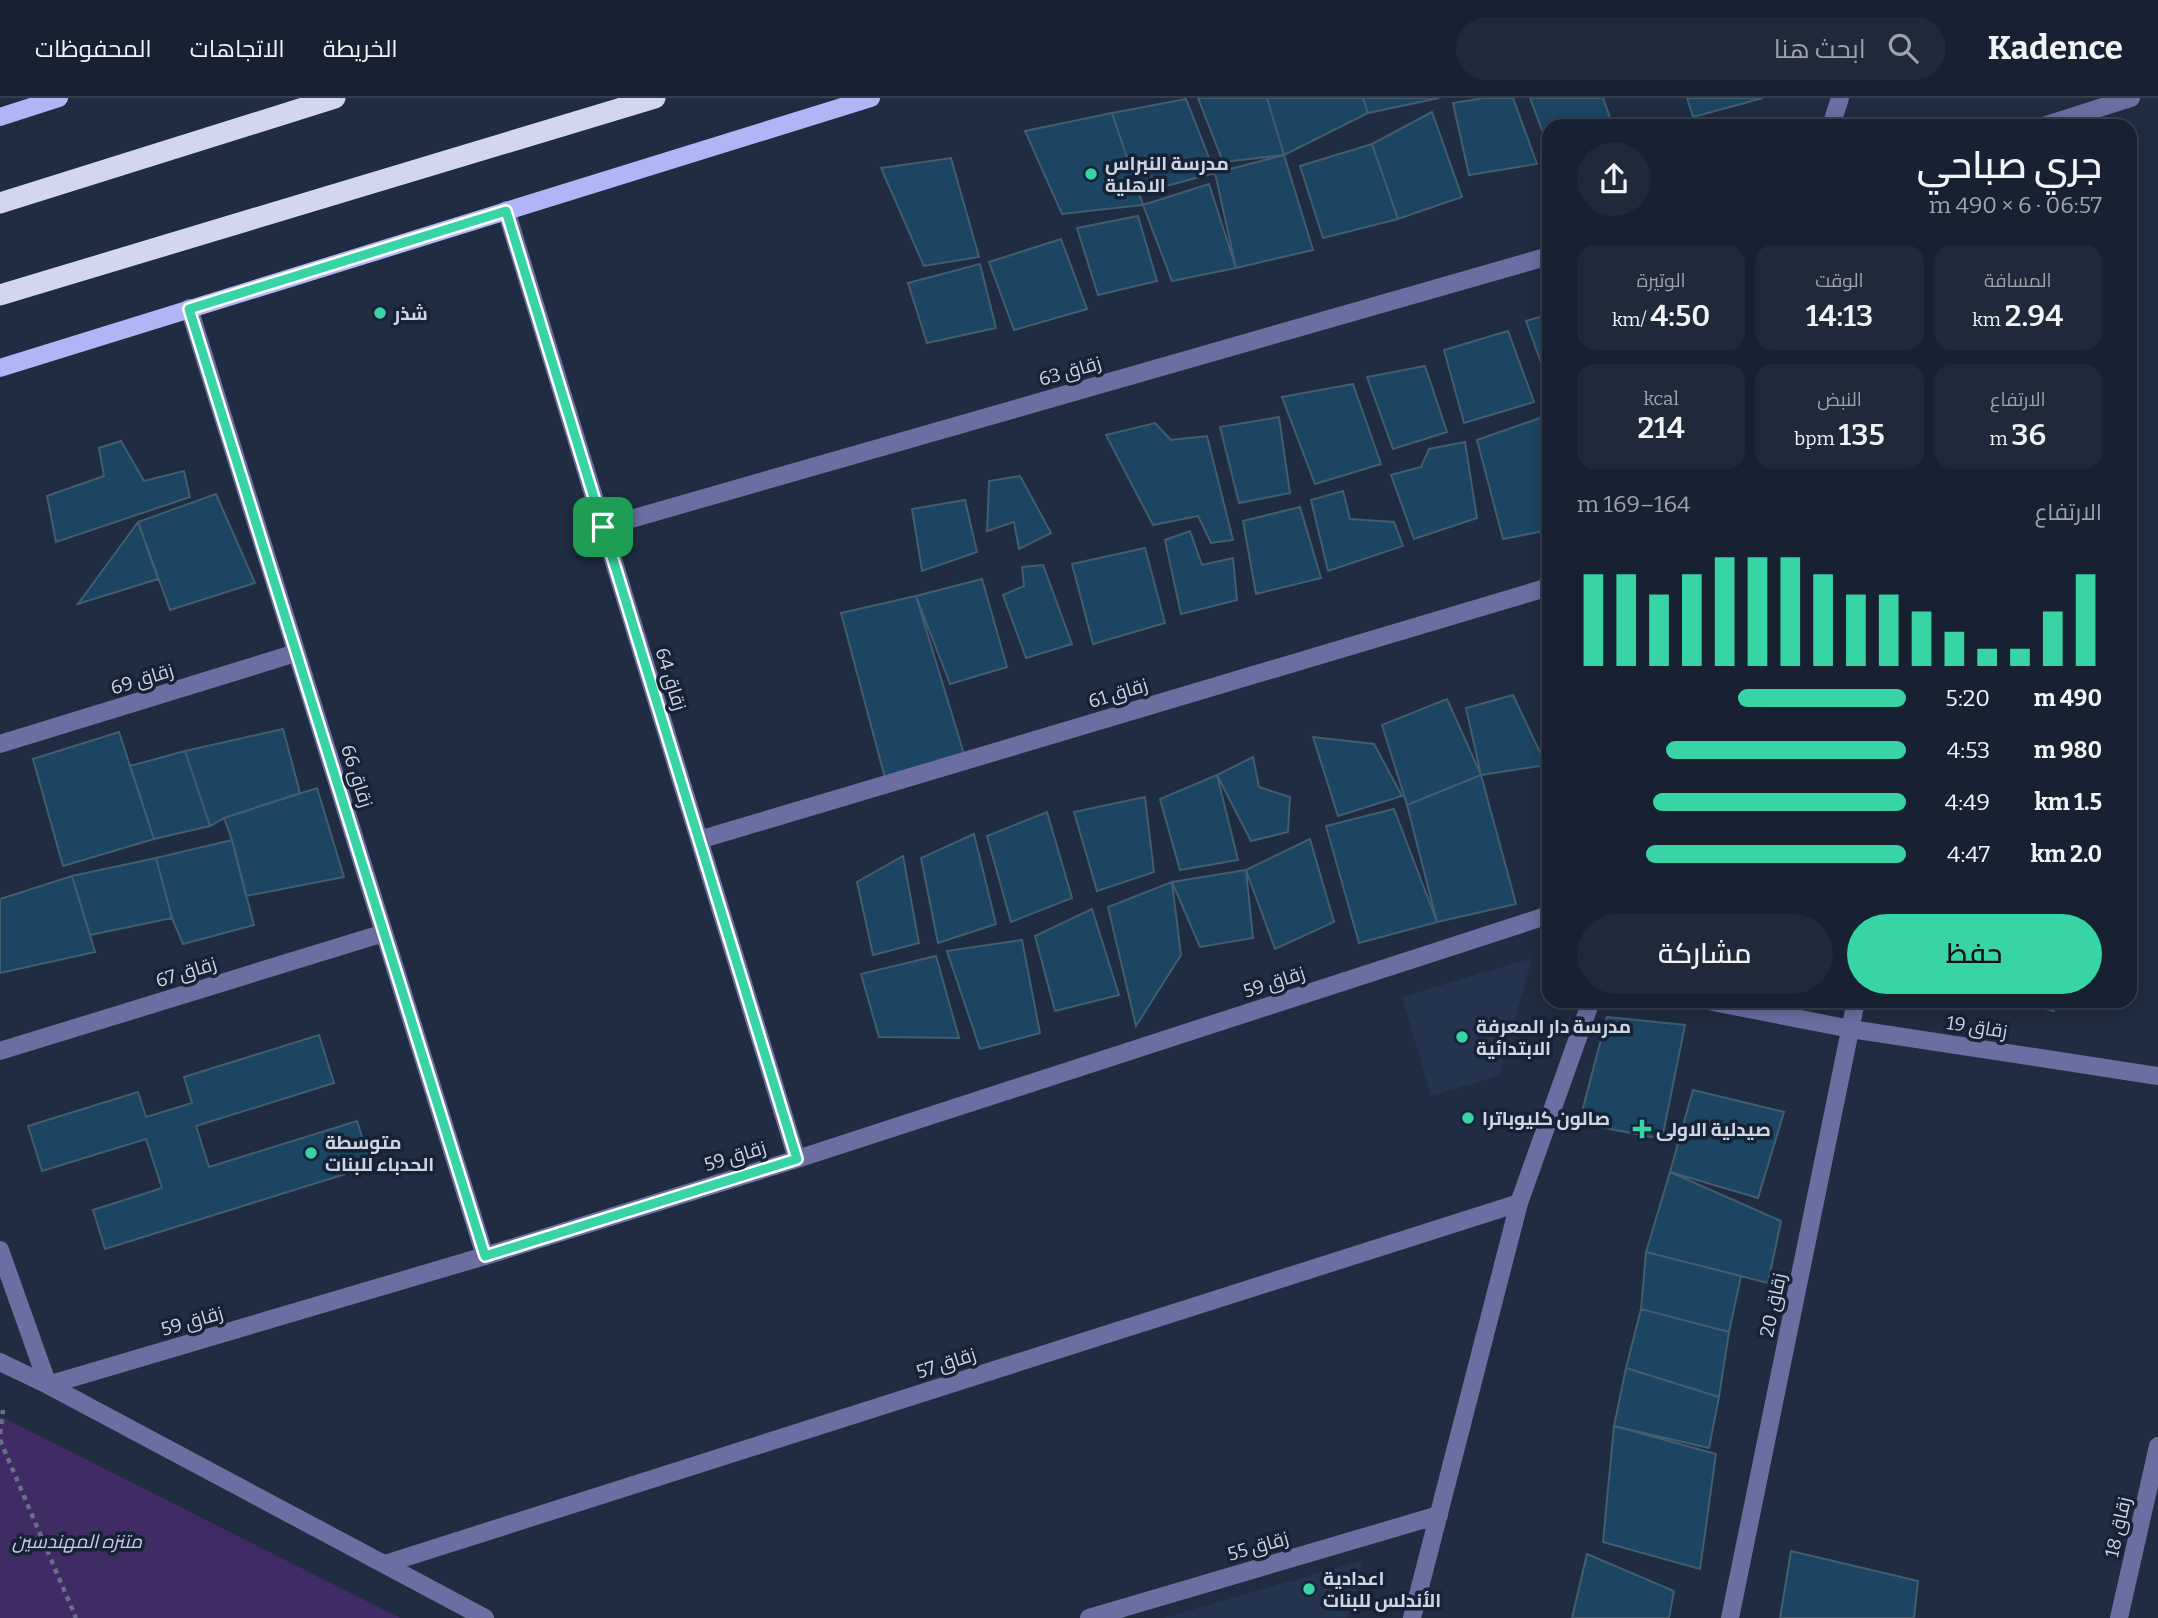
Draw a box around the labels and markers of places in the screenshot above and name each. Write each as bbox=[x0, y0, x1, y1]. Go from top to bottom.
place label: مدرسة النبراس الاهلية bbox=[1105, 152, 1229, 197]
marker: مدرسة النبراس الاهلية bbox=[1083, 166, 1099, 182]
place label: شذر bbox=[393, 302, 428, 325]
marker: شذر bbox=[372, 305, 388, 321]
pin bbox=[573, 497, 633, 557]
place label: مدرسة دار المعرفة الابتدائية bbox=[1476, 1015, 1631, 1060]
marker: مدرسة دار المعرفة الابتدائية bbox=[1454, 1029, 1470, 1045]
place label: صالون كليوباترا bbox=[1482, 1107, 1610, 1130]
marker: صالون كليوباترا bbox=[1460, 1110, 1476, 1126]
place label: صيدلية الاولى bbox=[1656, 1118, 1771, 1141]
marker: صيدلية الاولى bbox=[1634, 1121, 1650, 1137]
place label: متوسطة الحدباء للبنات bbox=[325, 1131, 434, 1176]
marker: متوسطة الحدباء للبنات bbox=[303, 1145, 319, 1161]
place label: اعدادية الأندلس للبنات bbox=[1323, 1567, 1441, 1612]
marker: اعدادية الأندلس للبنات bbox=[1301, 1581, 1317, 1597]

